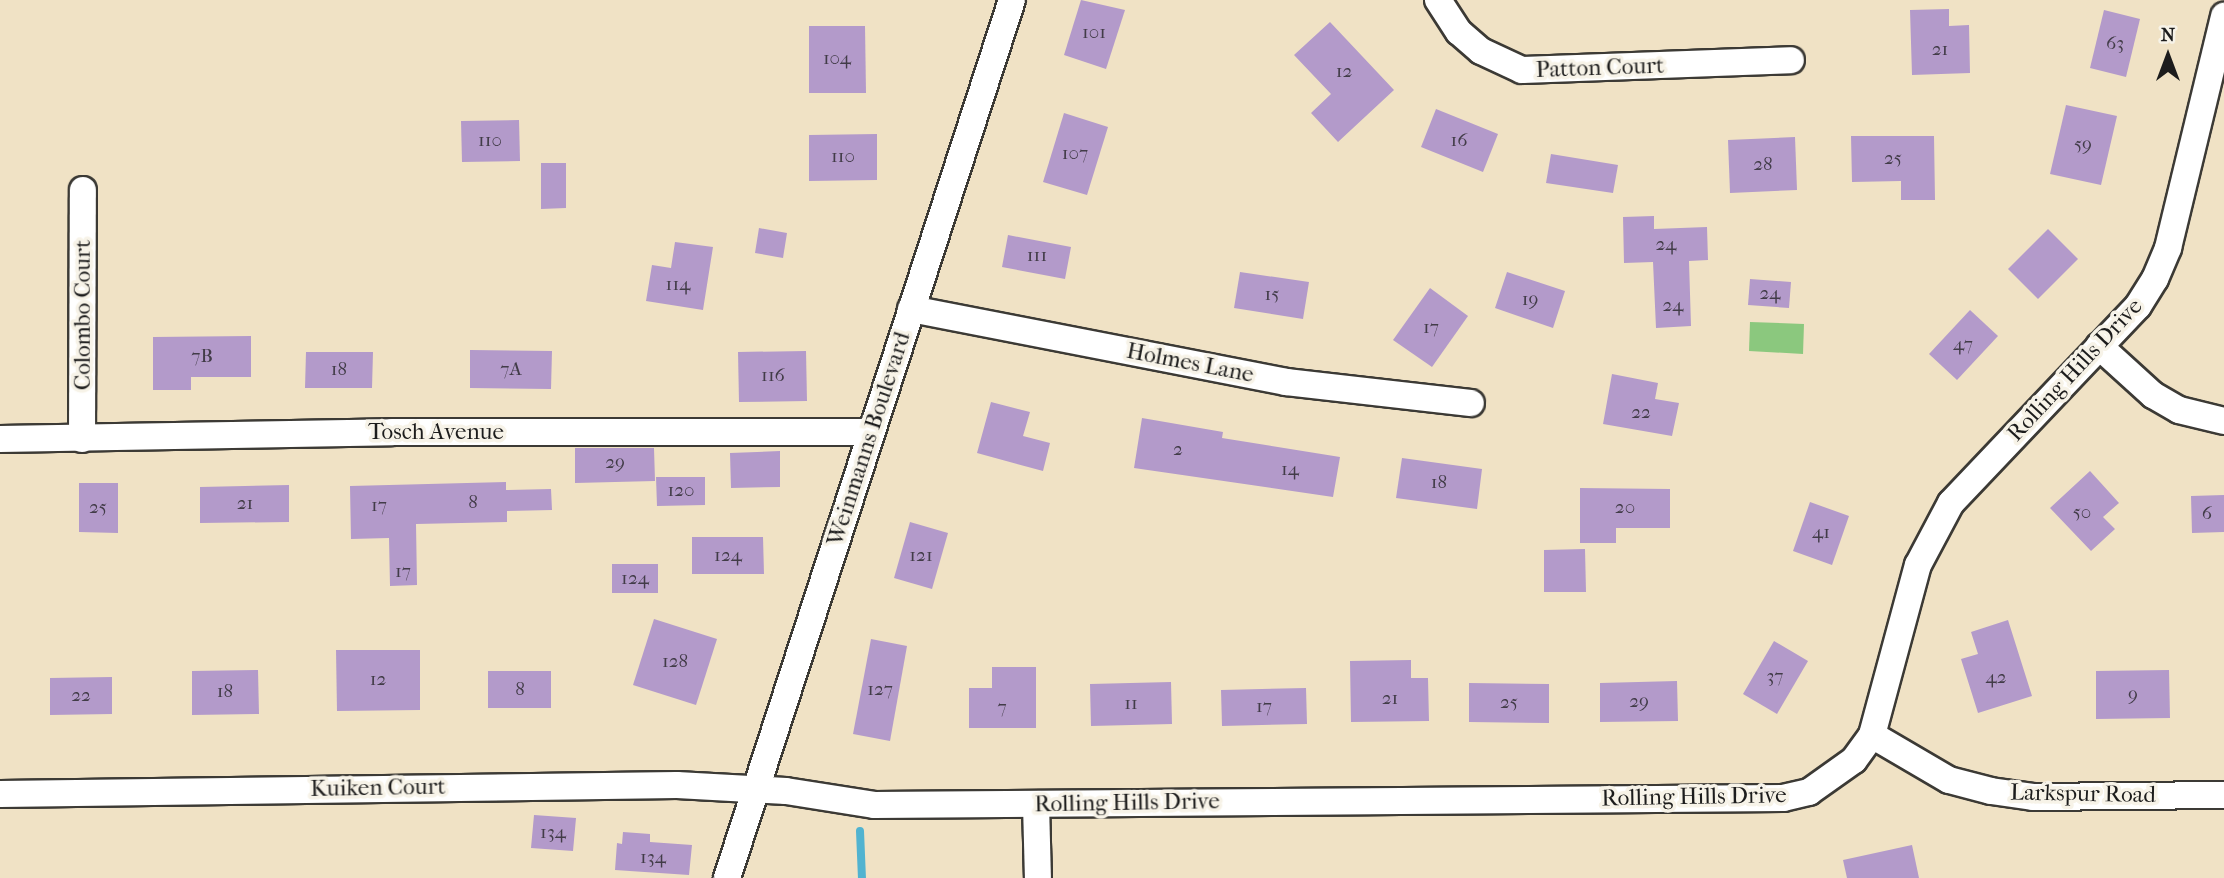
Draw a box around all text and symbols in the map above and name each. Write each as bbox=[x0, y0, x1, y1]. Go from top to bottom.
north arrow bbox=[2133, 21, 2203, 91]
house number: 101 bbox=[1082, 22, 1106, 44]
text: N bbox=[2161, 24, 2175, 46]
house number: 63 bbox=[2106, 33, 2124, 55]
house number: 21 bbox=[1932, 39, 1948, 61]
house number: 104 bbox=[823, 48, 851, 70]
street label: Patton Court bbox=[1535, 52, 1665, 84]
house number: 12 bbox=[1336, 61, 1352, 83]
house number: 110 bbox=[478, 130, 502, 152]
house number: 16 bbox=[1451, 130, 1467, 152]
house number: 59 bbox=[2074, 134, 2092, 156]
house number: 107 bbox=[1062, 143, 1088, 165]
house number: 110 bbox=[831, 146, 855, 168]
house number: 25 bbox=[1884, 148, 1902, 170]
house number: 28 bbox=[1753, 154, 1773, 176]
house number: 24 bbox=[1656, 234, 1676, 256]
street label: Colombo Court bbox=[69, 240, 97, 390]
house number: 111 bbox=[1027, 245, 1047, 267]
house number: 114 bbox=[666, 274, 690, 296]
house number: 24 bbox=[1760, 283, 1780, 305]
house number: 15 bbox=[1265, 284, 1279, 306]
house number: 19 bbox=[1522, 289, 1538, 311]
street label: Rolling Hills Drive bbox=[2002, 293, 2148, 447]
house number: 24 bbox=[1663, 295, 1683, 317]
house number: 17 bbox=[1423, 317, 1439, 339]
street label: Weinmanns Boulevard bbox=[821, 329, 917, 549]
house number: 47 bbox=[1953, 334, 1973, 356]
street label: Holmes Lane bbox=[1124, 337, 1256, 389]
house number: 7B bbox=[191, 346, 213, 368]
house number: 18 bbox=[331, 359, 347, 381]
house number: 7A bbox=[500, 359, 522, 381]
house number: 116 bbox=[761, 365, 785, 387]
house number: 22 bbox=[1631, 402, 1651, 424]
street label: Tosch Avenue bbox=[368, 418, 504, 446]
house number: 2 bbox=[1173, 439, 1183, 461]
house number: 29 bbox=[605, 452, 625, 474]
house number: 14 bbox=[1281, 459, 1299, 481]
house number: 18 bbox=[1431, 472, 1447, 494]
house number: 120 bbox=[667, 480, 695, 502]
house number: 8 bbox=[468, 492, 478, 514]
house number: 21 bbox=[237, 493, 253, 515]
house number: 17 bbox=[371, 495, 387, 517]
house number: 25 bbox=[89, 497, 107, 519]
house number: 20 bbox=[1615, 497, 1635, 519]
house number: 50 bbox=[2073, 502, 2091, 524]
house number: 6 bbox=[2202, 503, 2212, 525]
house number: 41 bbox=[1812, 522, 1830, 544]
house number: 124 bbox=[714, 545, 742, 567]
house number: 121 bbox=[909, 545, 933, 567]
house number: 17 bbox=[395, 561, 411, 583]
house number: 124 bbox=[621, 568, 649, 590]
house number: 128 bbox=[662, 651, 688, 673]
house number: 37 bbox=[1767, 666, 1783, 688]
house number: 42 bbox=[1986, 667, 2006, 689]
house number: 12 bbox=[370, 669, 386, 691]
house number: 8 bbox=[515, 679, 525, 701]
house number: 127 bbox=[867, 679, 893, 701]
house number: 18 bbox=[217, 681, 233, 703]
house number: 9 bbox=[2128, 684, 2138, 706]
house number: 22 bbox=[71, 685, 91, 707]
house number: 21 bbox=[1382, 688, 1398, 710]
house number: 29 bbox=[1629, 691, 1649, 713]
house number: 25 bbox=[1500, 692, 1518, 714]
house number: 11 bbox=[1124, 693, 1138, 715]
house number: 17 bbox=[1256, 696, 1272, 718]
house number: 7 bbox=[997, 697, 1007, 719]
street label: Kuiken Court bbox=[310, 773, 446, 803]
street label: Larkspur Road bbox=[2010, 779, 2156, 809]
street label: Rolling Hills Drive bbox=[1601, 782, 1787, 812]
street label: Rolling Hills Drive bbox=[1034, 788, 1220, 818]
house number: 134 bbox=[540, 822, 566, 844]
house number: 134 bbox=[640, 847, 666, 869]

